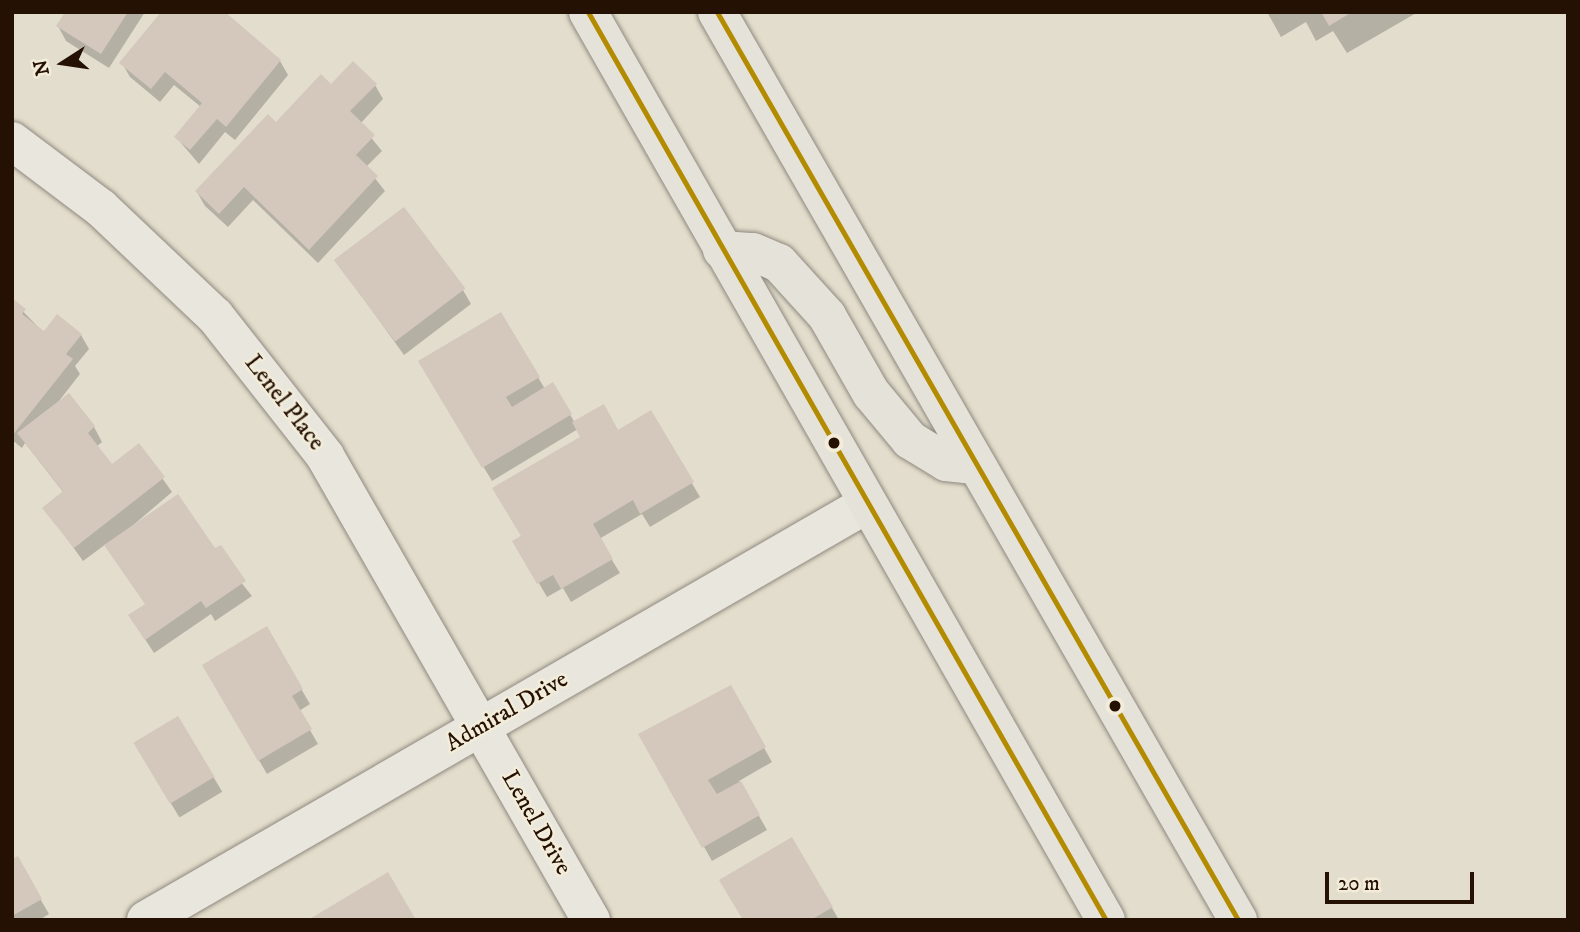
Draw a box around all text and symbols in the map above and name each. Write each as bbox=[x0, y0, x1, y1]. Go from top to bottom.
north arrow bbox=[28, 28, 98, 98]
text: N bbox=[29, 57, 55, 78]
street label: Lenel Place bbox=[238, 349, 330, 457]
unlabelled marker bbox=[827, 436, 841, 450]
street label: Admiral Drive bbox=[441, 665, 573, 759]
unlabelled marker bbox=[1108, 699, 1122, 713]
street label: Lenel Drive bbox=[495, 766, 577, 880]
scale bar bbox=[1328, 858, 1477, 902]
text: 20 m bbox=[1338, 871, 1380, 897]

